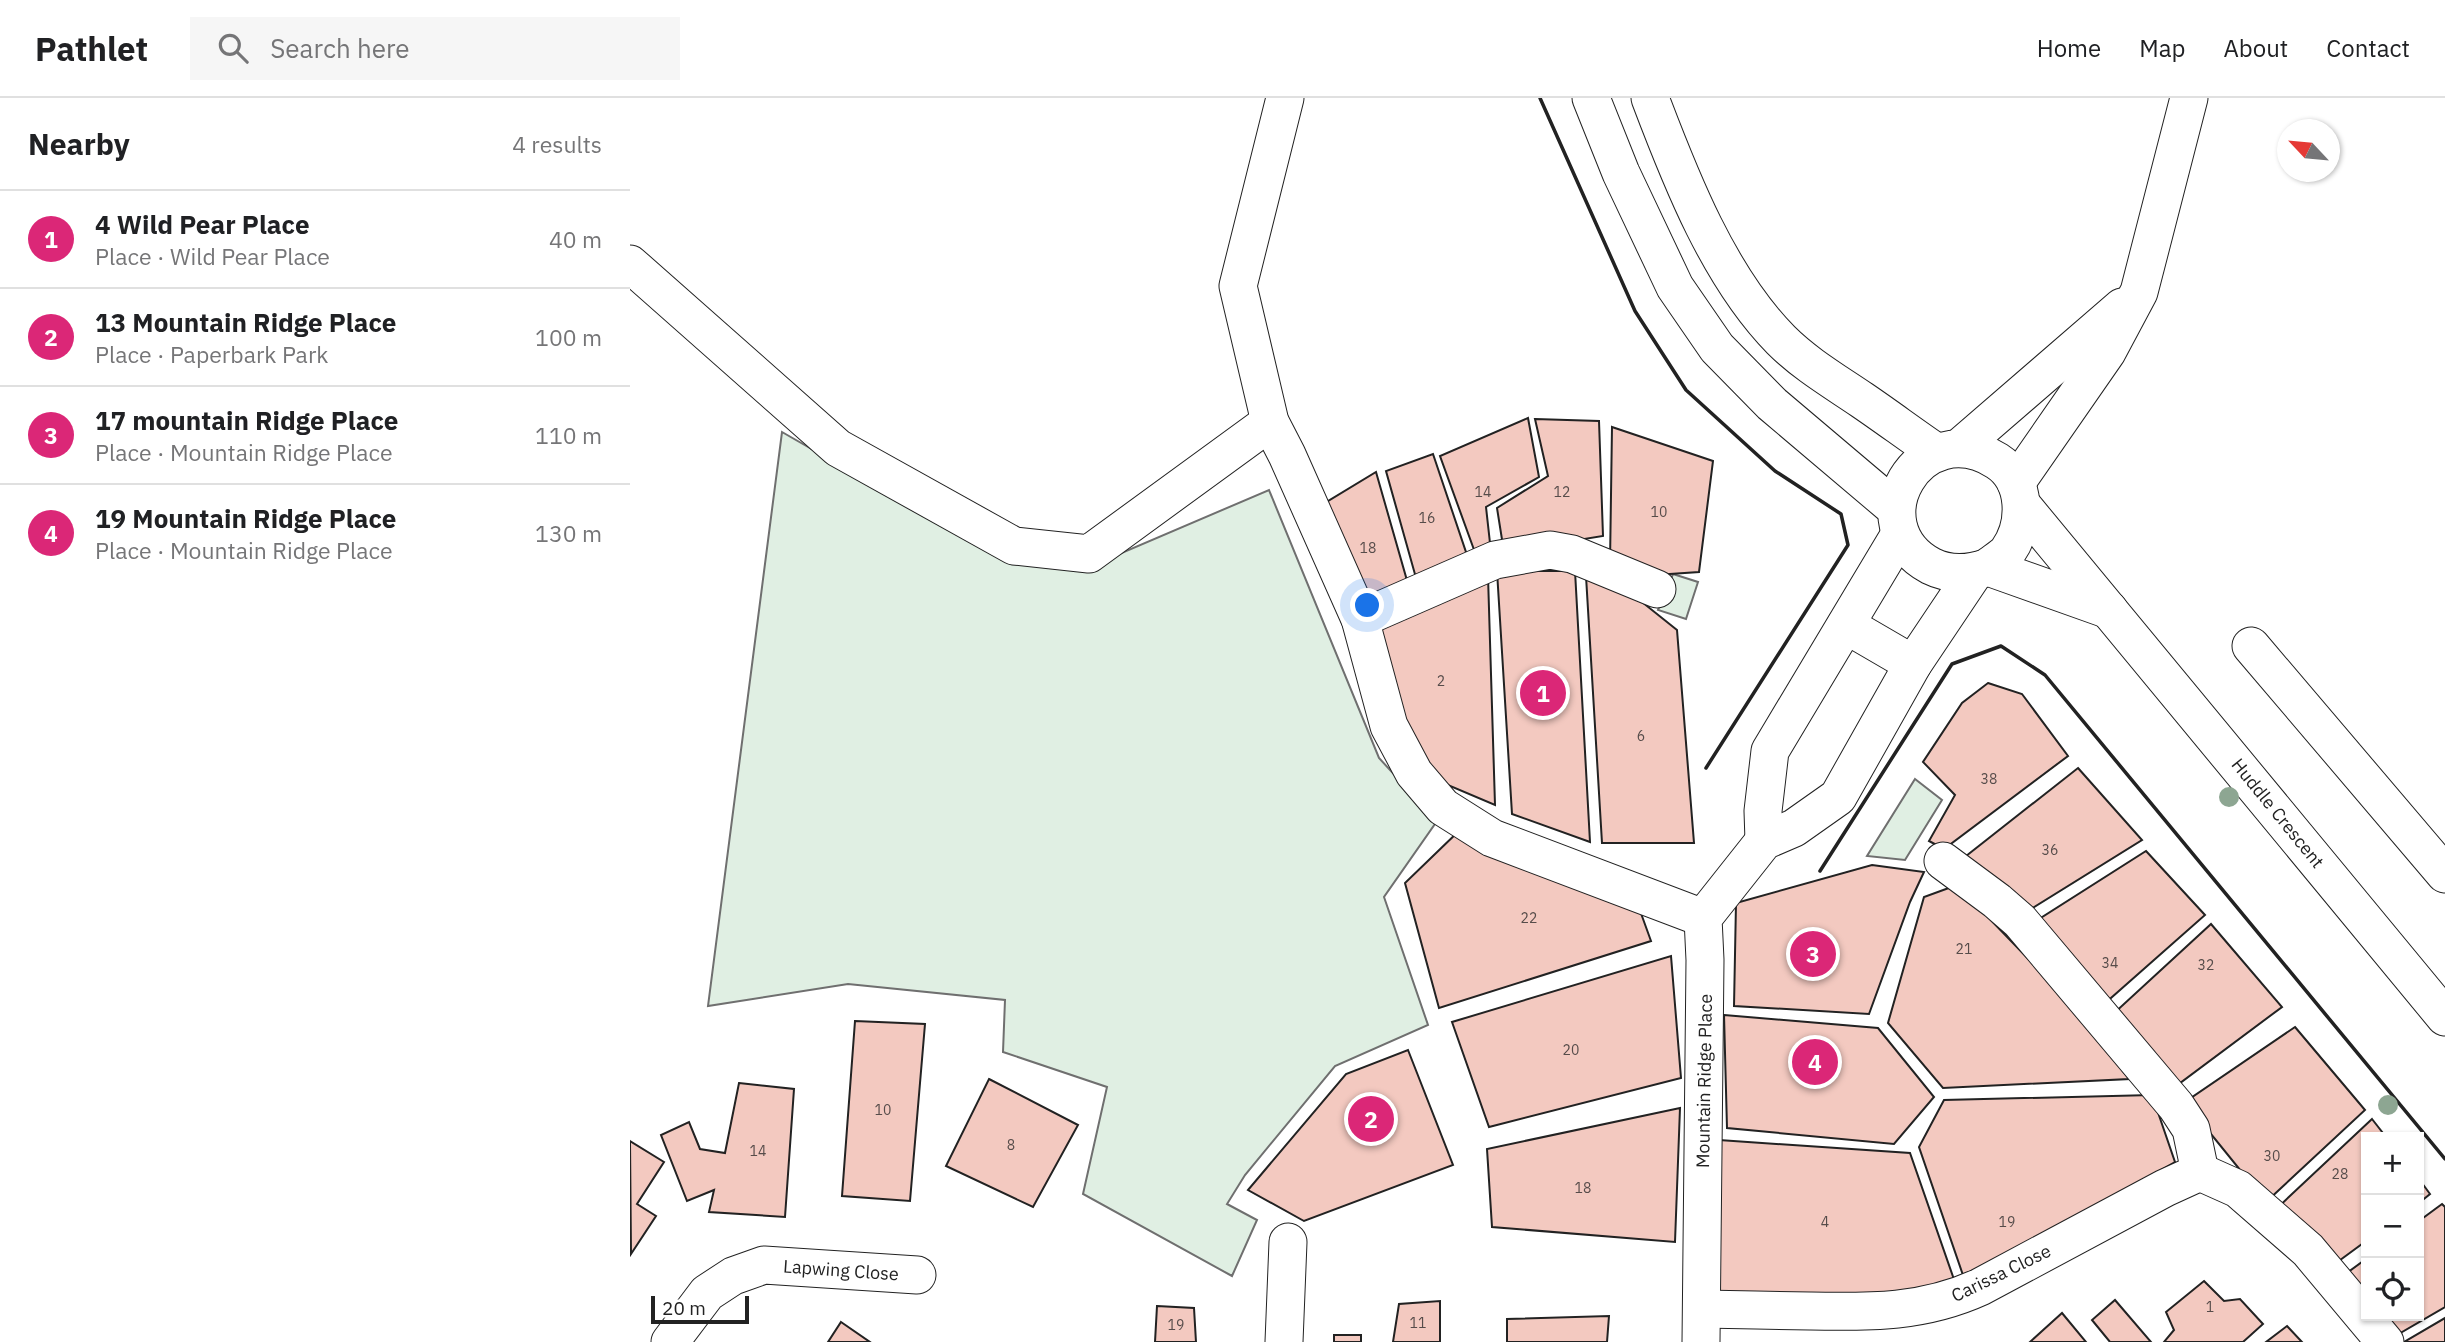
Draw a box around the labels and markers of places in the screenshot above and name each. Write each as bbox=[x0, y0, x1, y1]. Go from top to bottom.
pin: 1 bbox=[1520, 667, 1566, 719]
pin: 3 bbox=[1790, 928, 1836, 980]
pin: 4 bbox=[1792, 1036, 1838, 1088]
pin: 2 bbox=[1348, 1093, 1394, 1145]

